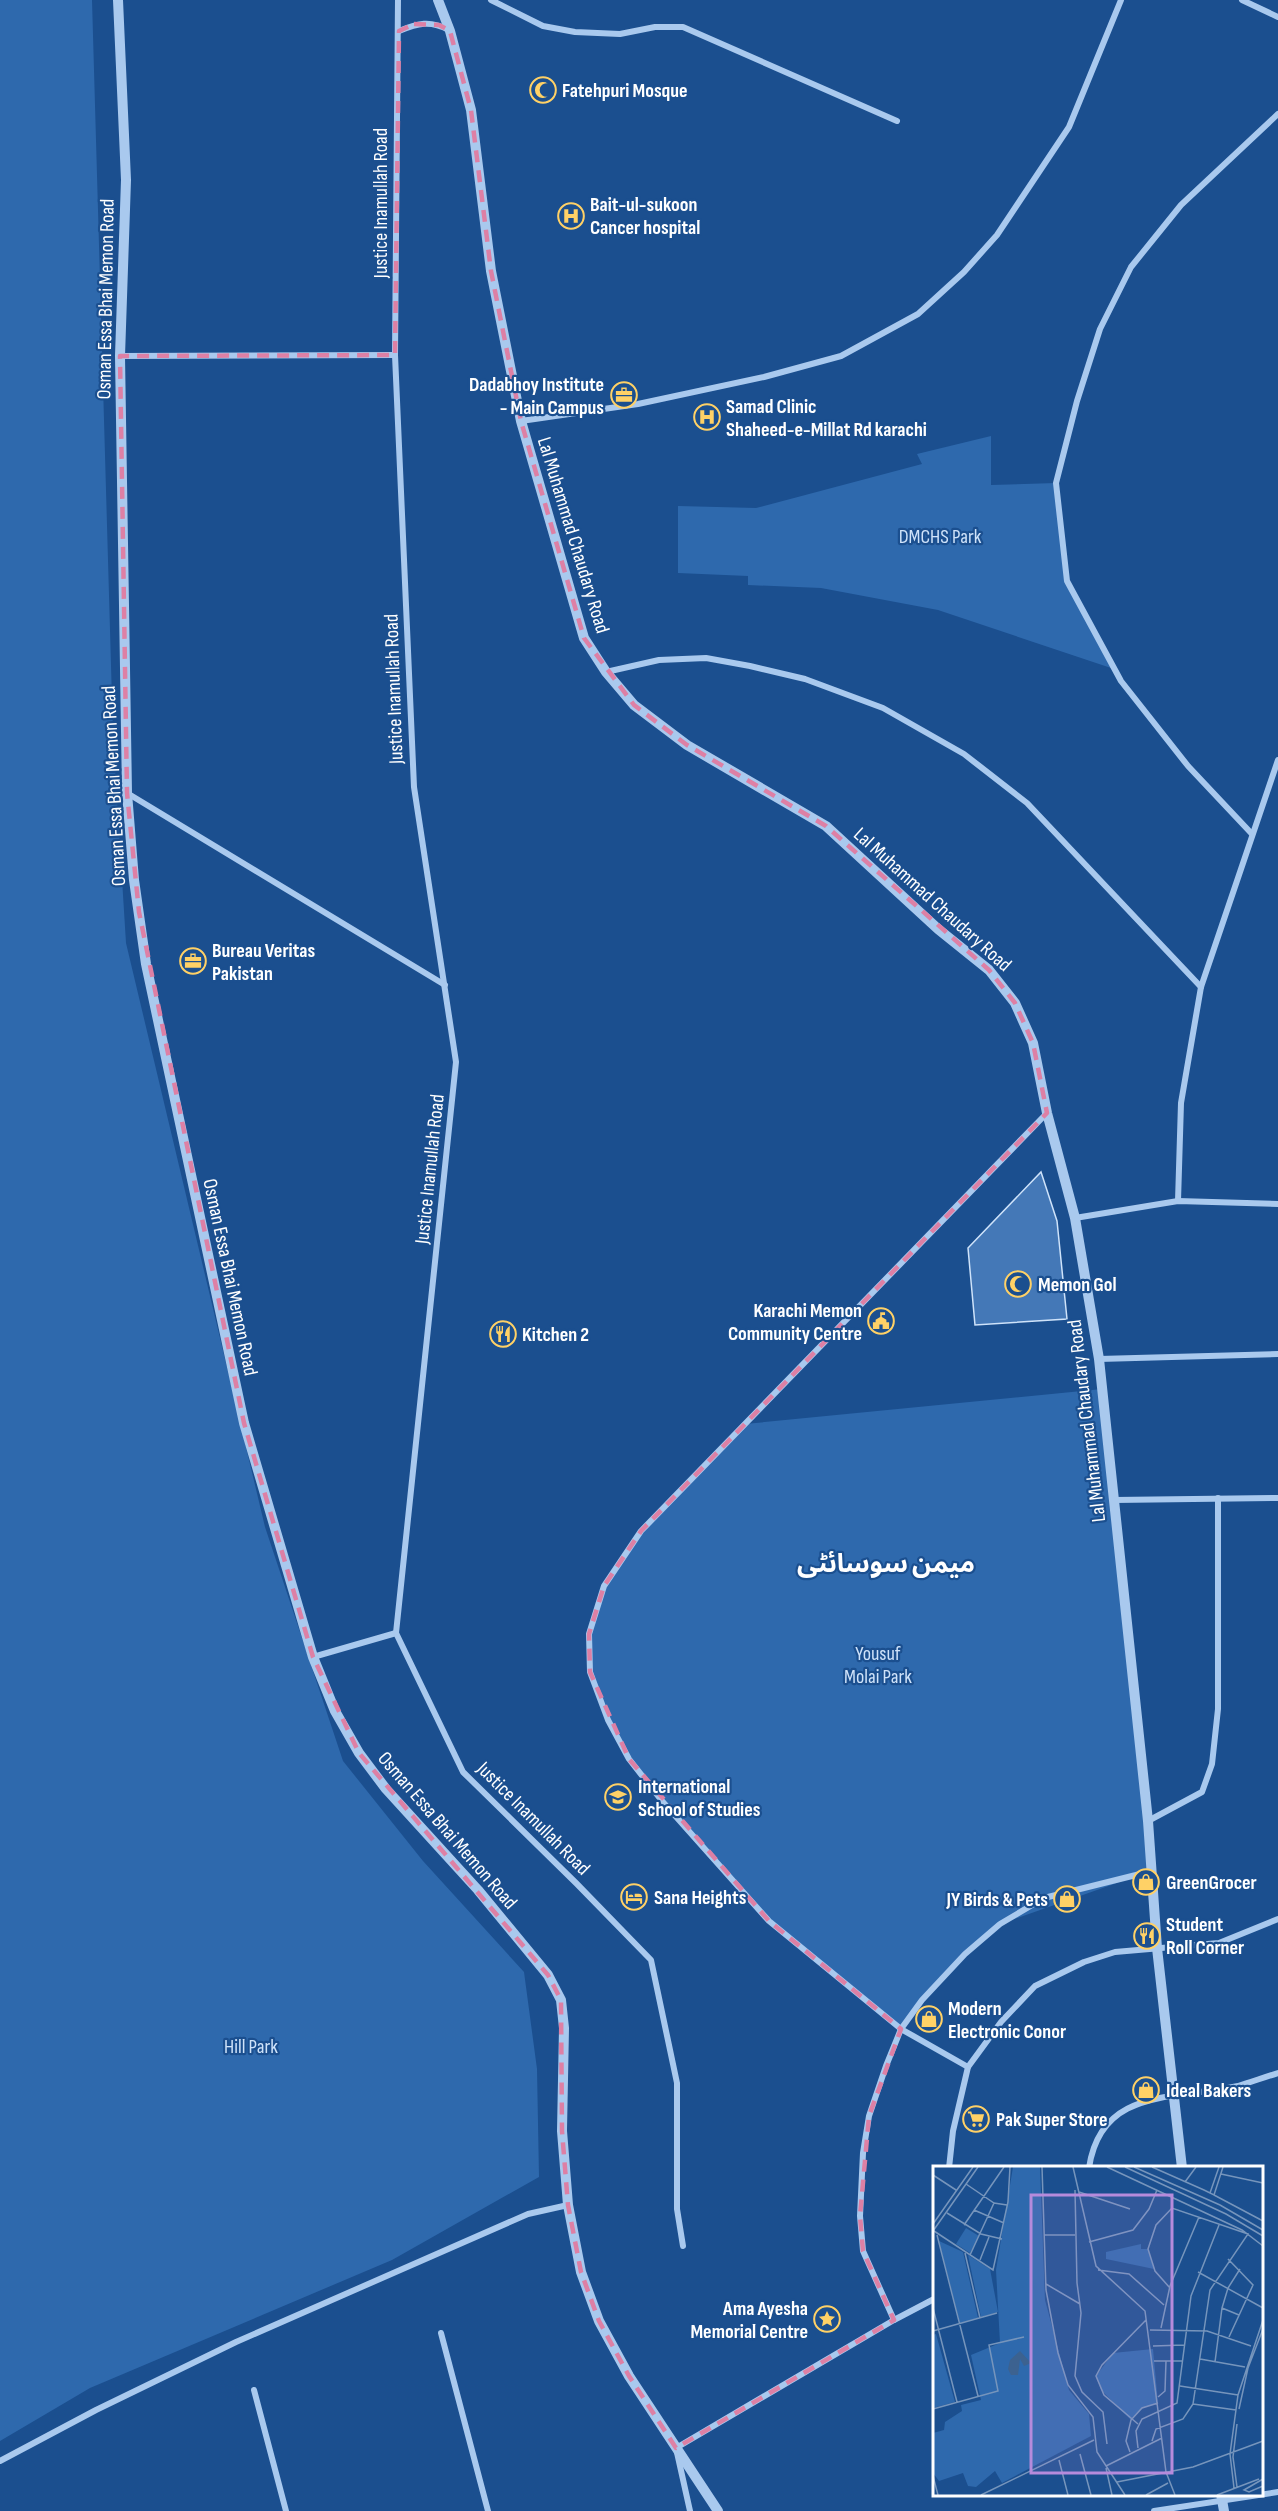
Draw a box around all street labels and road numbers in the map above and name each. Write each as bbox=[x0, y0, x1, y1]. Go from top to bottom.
street label: Justice Inamullah Road bbox=[369, 128, 393, 279]
street label: Osman Essa Bhai Memon Road bbox=[92, 198, 120, 400]
street label: Lal Muhammad Chaudary Road bbox=[532, 434, 614, 636]
street label: Justice Inamullah Road bbox=[379, 613, 409, 765]
street label: Osman Essa Bhai Memon Road bbox=[97, 685, 131, 887]
street label: Lal Muhammad Chaudary Road bbox=[849, 823, 1016, 977]
street label: Justice Inamullah Road bbox=[410, 1093, 450, 1246]
street label: Osman Essa Bhai Memon Road bbox=[197, 1177, 263, 1378]
street label: Lal Muhammad Chaudary Road bbox=[1063, 1318, 1111, 1524]
street label: Osman Essa Bhai Memon Road bbox=[372, 1747, 522, 1914]
street label: Justice Inamullah Road bbox=[471, 1756, 595, 1880]

